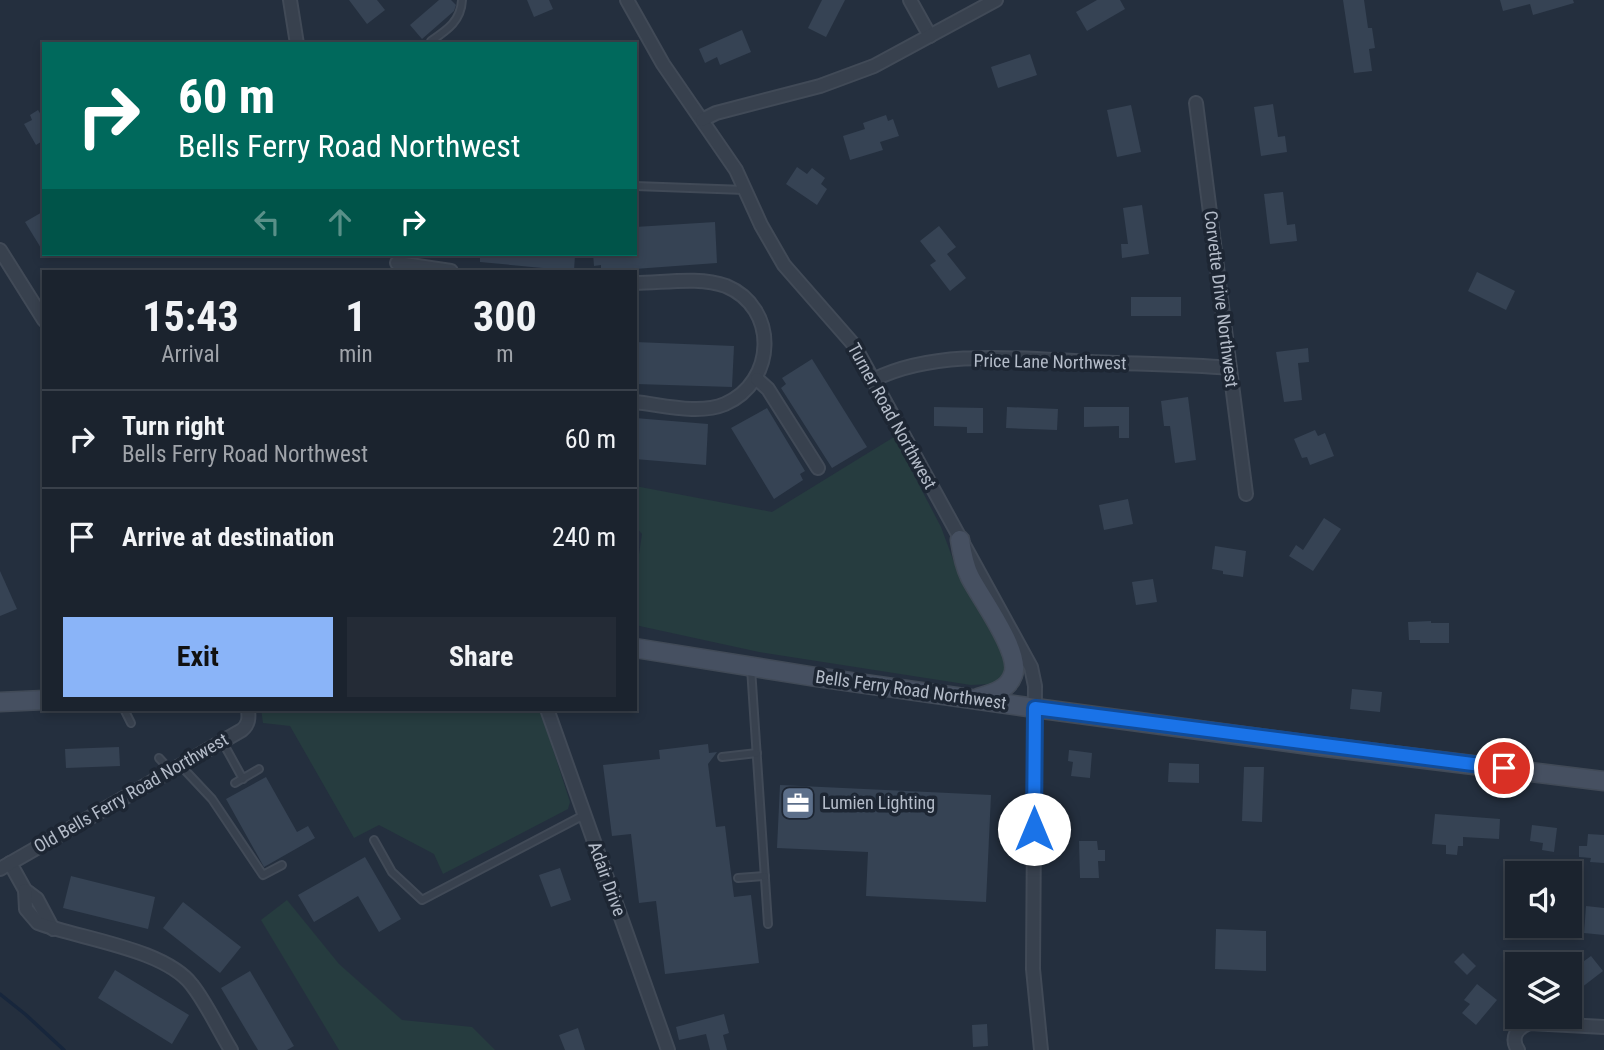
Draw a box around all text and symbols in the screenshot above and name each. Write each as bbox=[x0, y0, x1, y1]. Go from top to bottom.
text: 60 m bbox=[178, 68, 275, 125]
icon: right bbox=[63, 70, 154, 161]
text: Bells Ferry Road Northwest bbox=[178, 127, 520, 165]
icon: left bbox=[248, 203, 286, 241]
icon: ahead bbox=[321, 203, 359, 241]
icon: right bbox=[394, 203, 432, 241]
street label: Corvette Drive Northwest bbox=[1200, 209, 1243, 389]
text: 15:43 bbox=[142, 292, 239, 341]
text: 1 bbox=[345, 292, 366, 341]
text: 300 bbox=[473, 292, 537, 341]
street label: Turner Road Northwest bbox=[844, 339, 941, 492]
text: Arrival bbox=[161, 341, 220, 368]
text: min bbox=[339, 341, 373, 368]
text: m bbox=[496, 341, 513, 368]
street label: Price Lane Northwest bbox=[973, 350, 1127, 373]
text: Turn right bbox=[122, 411, 224, 441]
icon: right bbox=[63, 420, 101, 458]
text: 60 m bbox=[565, 424, 616, 454]
text: Bells Ferry Road Northwest bbox=[122, 441, 368, 468]
icon: arrive bbox=[63, 518, 101, 556]
text: Arrive at destination bbox=[122, 522, 334, 552]
text: 240 m bbox=[552, 522, 616, 552]
button: Exit bbox=[63, 617, 333, 697]
button: Share bbox=[347, 617, 616, 697]
street label: Bells Ferry Road Northwest bbox=[814, 666, 1008, 713]
street label: Old Bells Ferry Road Northwest bbox=[30, 728, 232, 857]
pin bbox=[1474, 738, 1534, 798]
icon: arrive bbox=[1485, 749, 1523, 787]
office icon: Lumien Lighting bbox=[779, 784, 817, 822]
place label: Lumien Lighting bbox=[822, 792, 935, 813]
position arrow bbox=[997, 792, 1071, 866]
street label: Adair Drive bbox=[584, 839, 631, 919]
map controls bbox=[1505, 861, 1582, 1029]
button: sound bbox=[1505, 861, 1582, 938]
button: layers bbox=[1505, 952, 1582, 1029]

